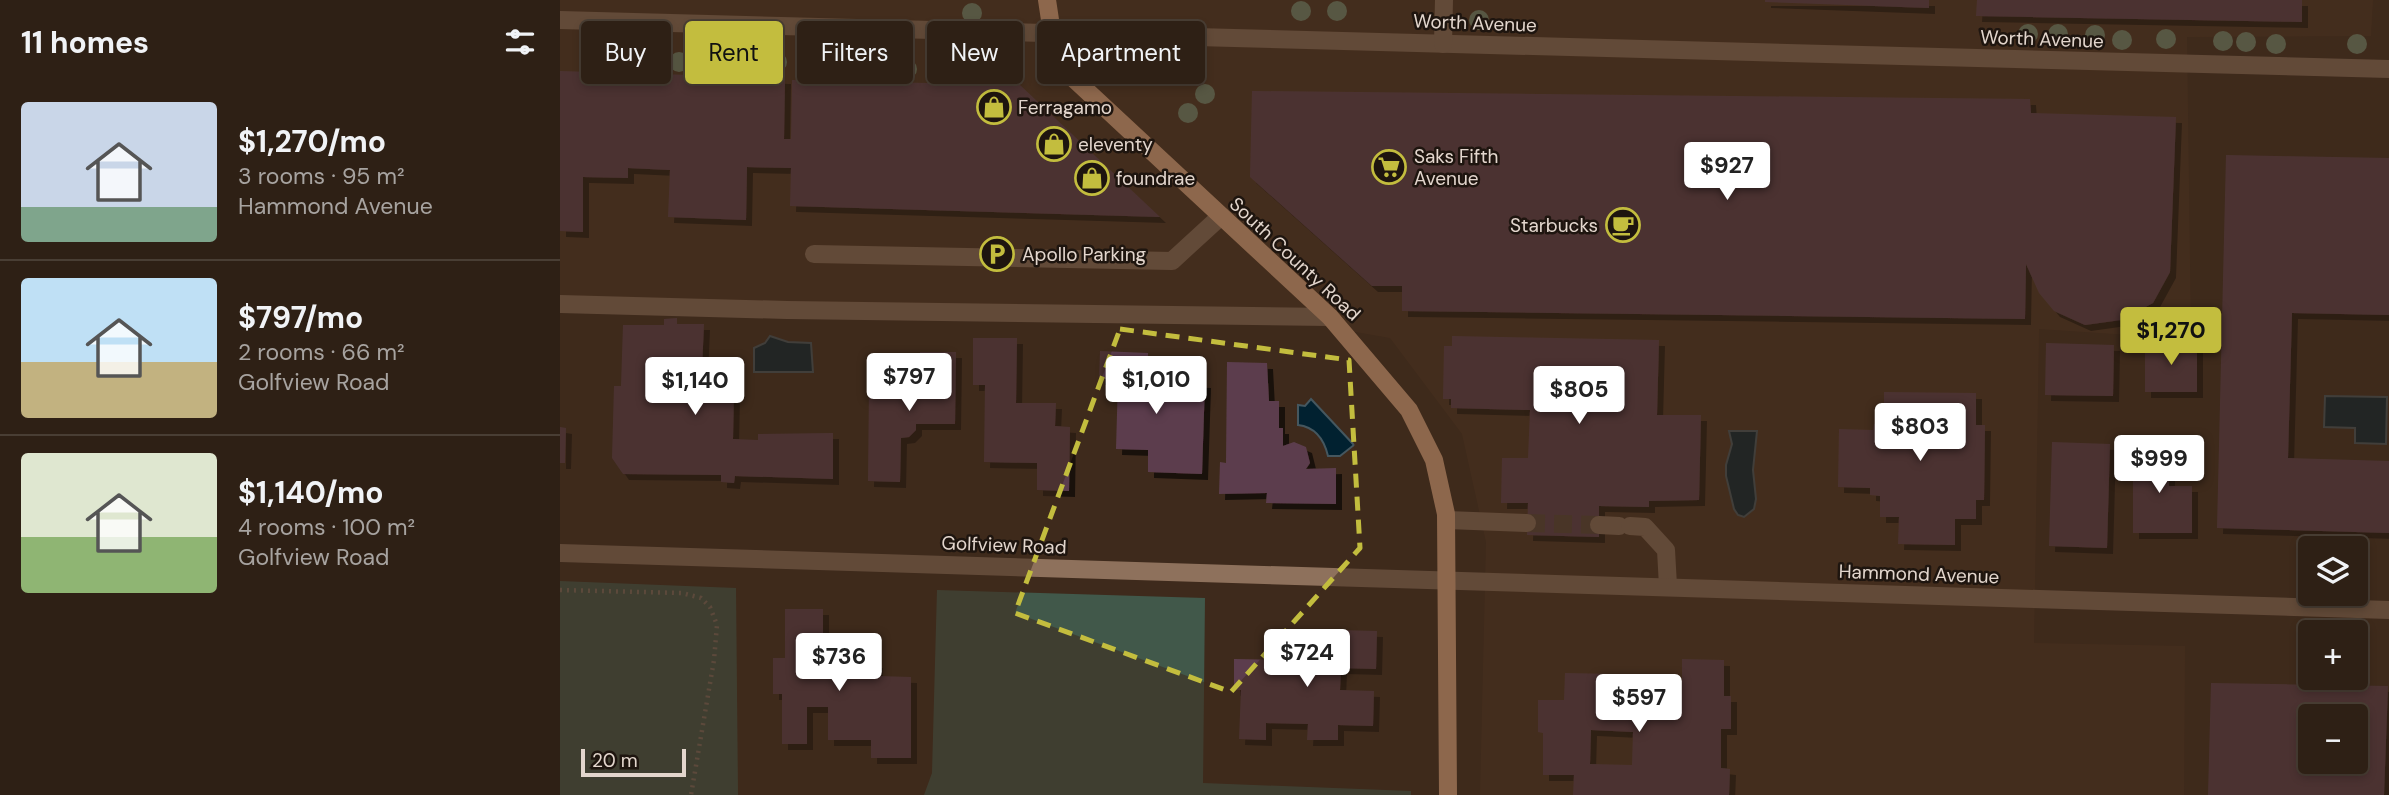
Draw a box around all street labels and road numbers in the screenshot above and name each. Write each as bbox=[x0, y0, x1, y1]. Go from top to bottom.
street label: Worth Avenue bbox=[1413, 8, 1537, 38]
street label: Worth Avenue bbox=[1980, 24, 2104, 54]
street label: South County Road bbox=[1224, 192, 1366, 326]
street label: Golfview Road bbox=[941, 530, 1067, 560]
street label: Hammond Avenue bbox=[1838, 559, 2000, 589]

